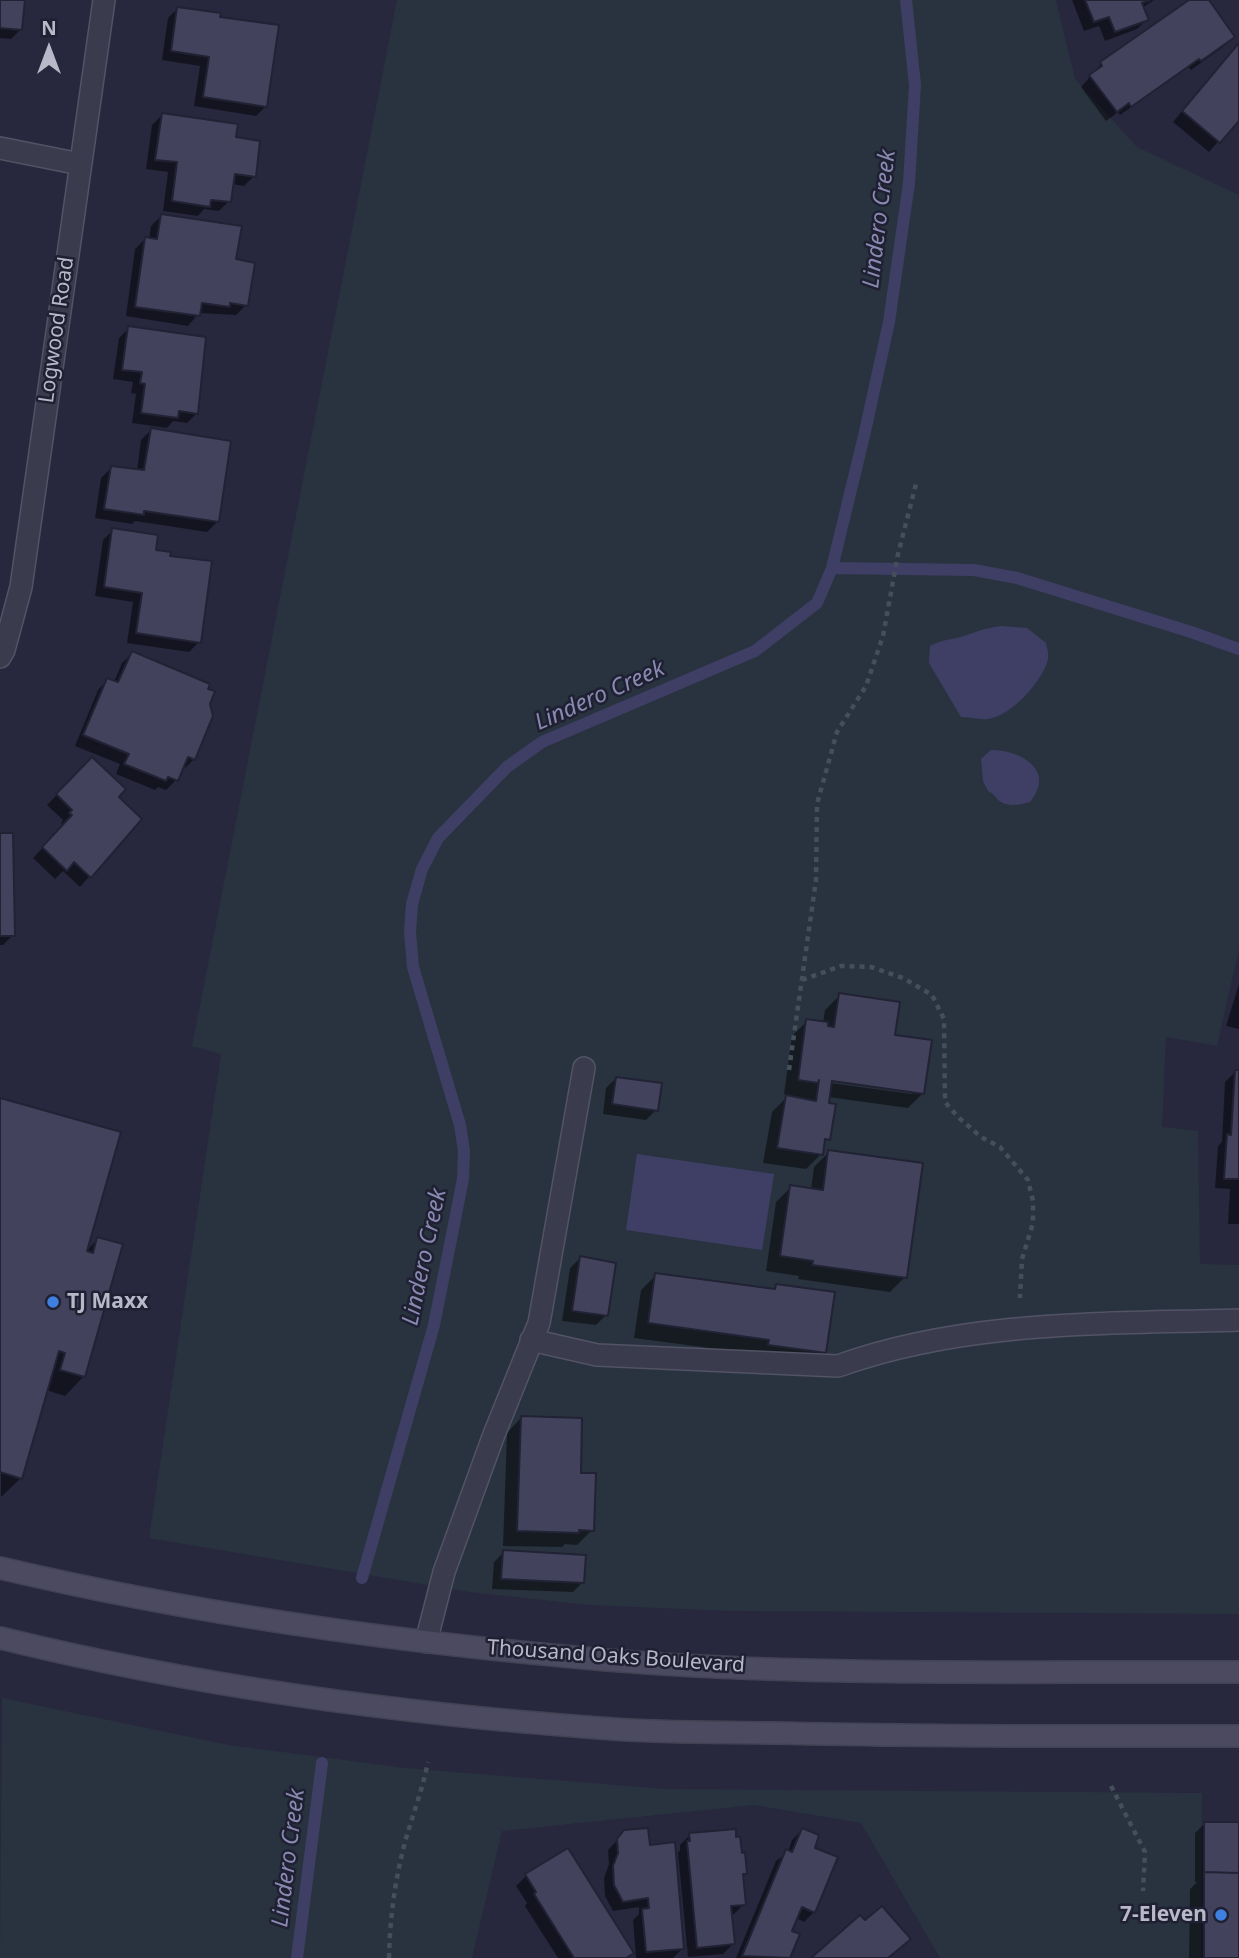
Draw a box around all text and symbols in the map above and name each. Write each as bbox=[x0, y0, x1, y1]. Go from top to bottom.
north arrow bbox=[14, 14, 84, 84]
text: N bbox=[41, 15, 57, 41]
water label: Lindero Creek bbox=[858, 148, 902, 290]
street label: Logwood Road bbox=[34, 255, 80, 405]
water label: Lindero Creek bbox=[531, 655, 669, 737]
water label: Lindero Creek bbox=[397, 1186, 453, 1328]
place label: TJ Maxx bbox=[67, 1289, 148, 1315]
marker: TJ Maxx bbox=[45, 1294, 61, 1310]
street label: Thousand Oaks Boulevard bbox=[486, 1635, 746, 1679]
water label: Lindero Creek bbox=[267, 1787, 311, 1929]
place label: 7-Eleven bbox=[1120, 1902, 1207, 1928]
marker: 7-Eleven bbox=[1213, 1907, 1229, 1923]

